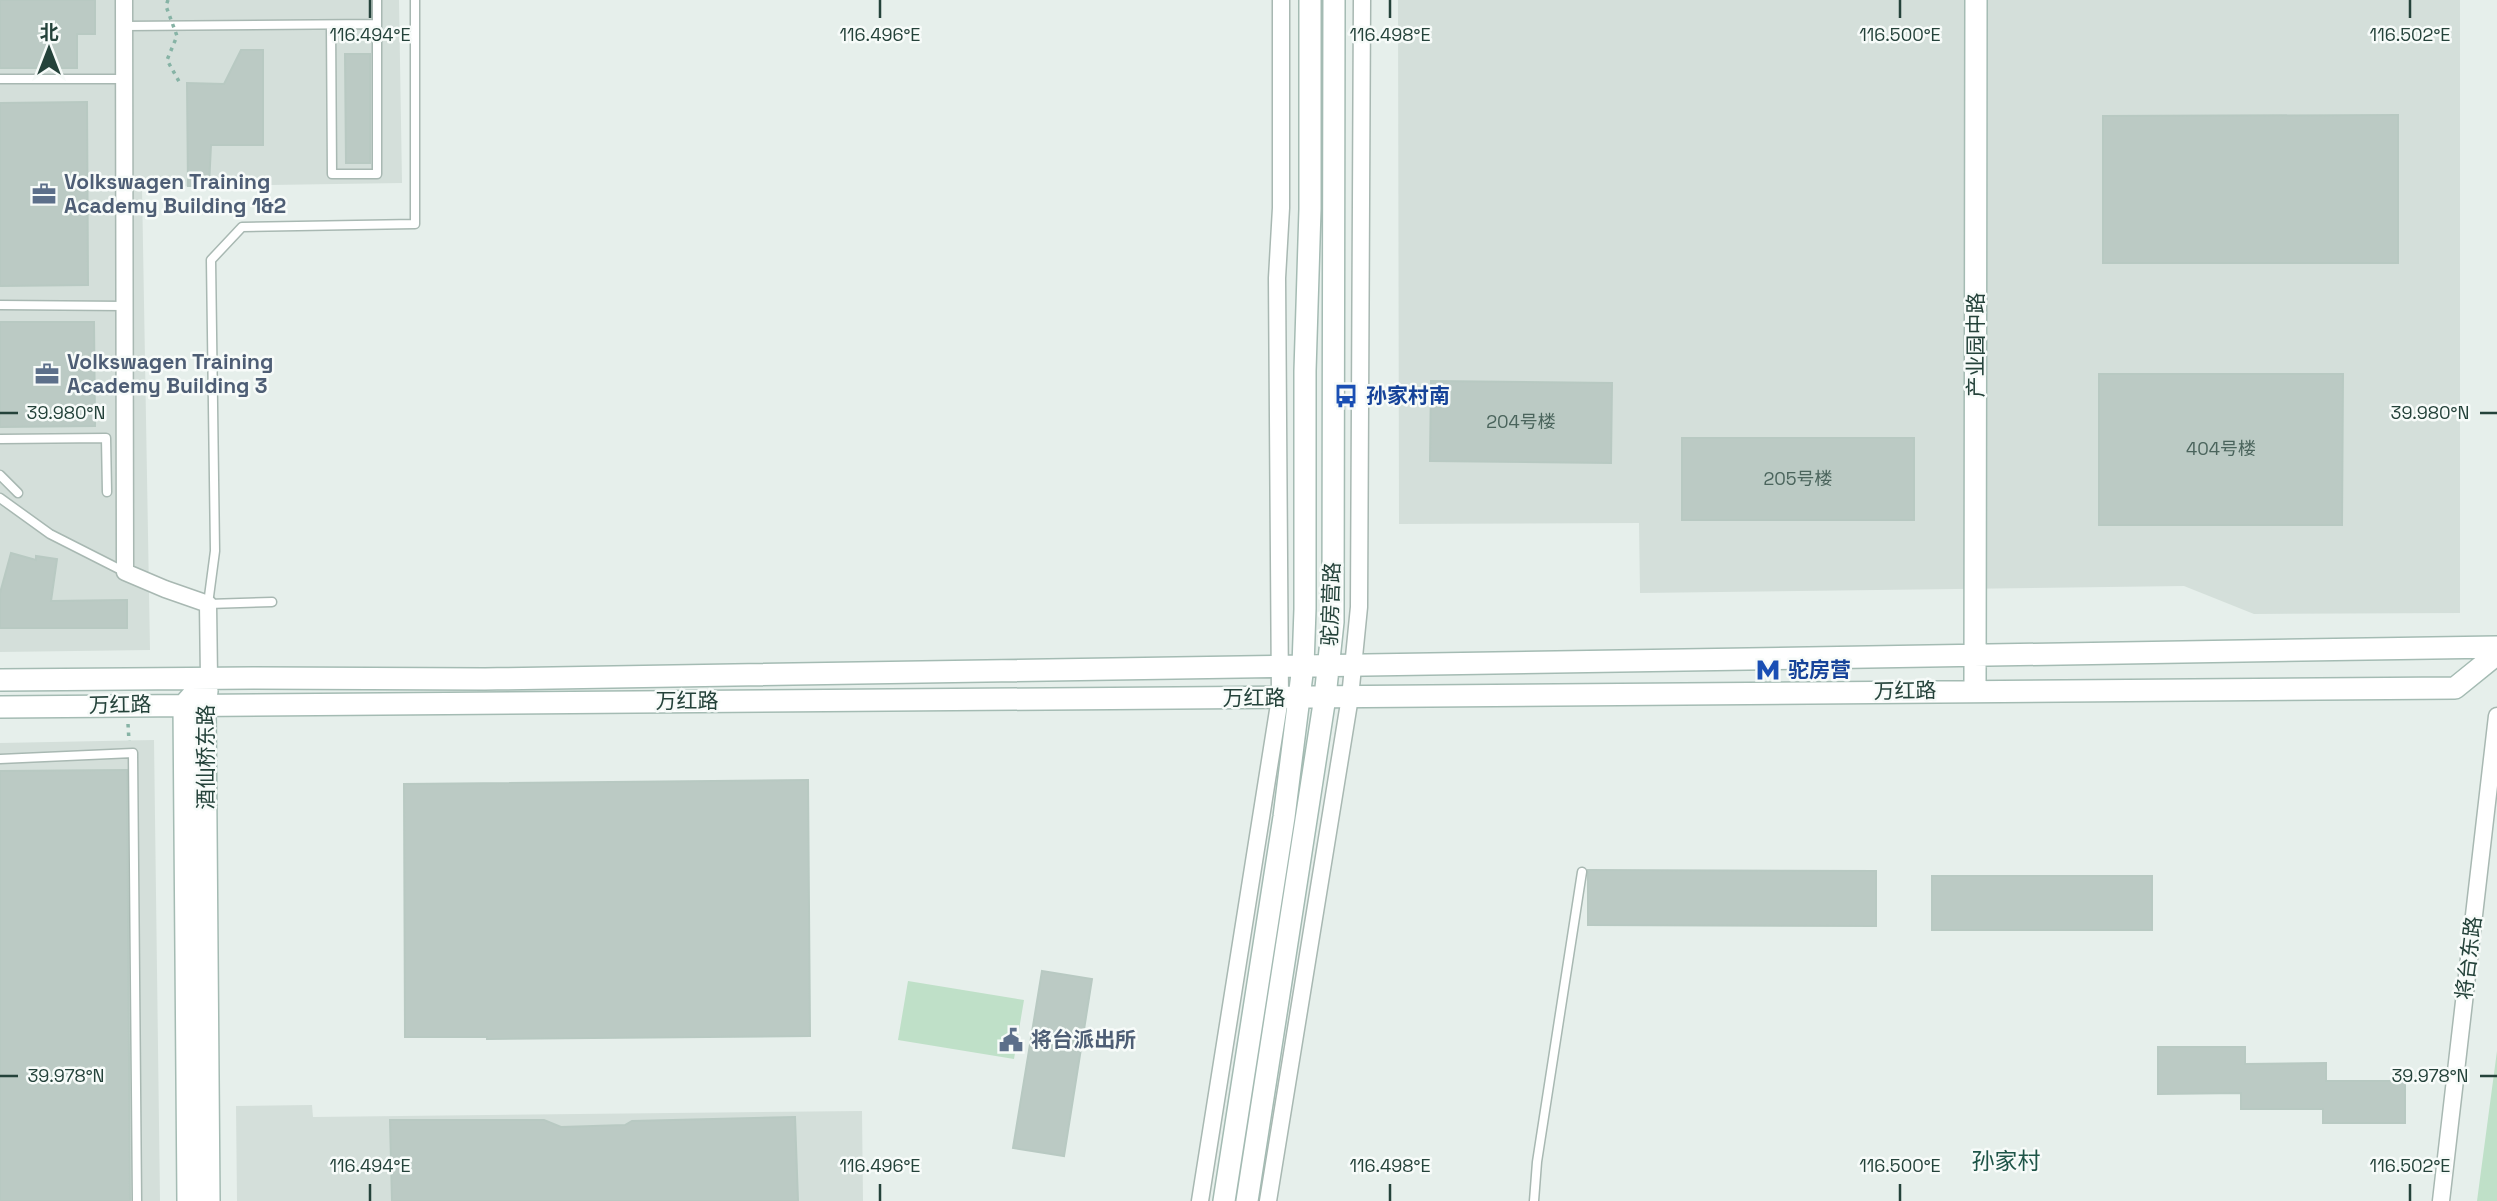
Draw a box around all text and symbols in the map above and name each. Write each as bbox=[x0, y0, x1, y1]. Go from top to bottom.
north arrow bbox=[14, 14, 84, 84]
text: 北 bbox=[39, 20, 59, 45]
text: 116.494°E bbox=[329, 23, 411, 46]
text: 116.496°E bbox=[840, 23, 920, 46]
text: 116.498°E bbox=[1349, 23, 1431, 46]
text: 116.500°E bbox=[1859, 23, 1941, 46]
text: 116.502°E bbox=[2370, 23, 2450, 46]
place label: Volkswagen Training Academy Building 1&2 bbox=[64, 168, 286, 219]
office icon: Volkswagen Training Academy Building 1&2 bbox=[30, 180, 58, 208]
street label: 产业园中路 bbox=[1962, 293, 1989, 398]
place label: Volkswagen Training Academy Building 3 bbox=[67, 348, 273, 399]
office icon: Volkswagen Training Academy Building 3 bbox=[33, 360, 61, 388]
bus stop icon: 孙家村南 bbox=[1332, 382, 1360, 410]
place label: 孙家村南 bbox=[1366, 382, 1450, 409]
text: 39.980°N bbox=[27, 401, 105, 424]
text: 39.980°N bbox=[2391, 401, 2469, 424]
house number: 204号楼 bbox=[1486, 410, 1556, 433]
house number: 404号楼 bbox=[2186, 437, 2256, 460]
house number: 205号楼 bbox=[1763, 467, 1833, 490]
street label: 驼房营路 bbox=[1316, 562, 1345, 646]
metro station icon: 驼房营 bbox=[1754, 656, 1782, 684]
place label: 驼房营 bbox=[1788, 656, 1851, 683]
street label: 万红路 bbox=[1873, 676, 1937, 705]
street label: 万红路 bbox=[1223, 684, 1286, 711]
street label: 万红路 bbox=[656, 687, 719, 714]
street label: 万红路 bbox=[88, 690, 152, 719]
street label: 酒仙桥东路 bbox=[192, 705, 219, 810]
street label: 将台东路 bbox=[2450, 915, 2487, 1001]
public building icon: 将台派出所 bbox=[997, 1026, 1025, 1054]
place label: 将台派出所 bbox=[1031, 1026, 1136, 1053]
text: 39.978°N bbox=[27, 1064, 105, 1087]
text: 39.978°N bbox=[2391, 1064, 2469, 1087]
district label: 孙家村 bbox=[1972, 1146, 2041, 1176]
text: 116.494°E bbox=[329, 1154, 411, 1177]
text: 116.496°E bbox=[840, 1154, 920, 1177]
text: 116.498°E bbox=[1349, 1154, 1431, 1177]
text: 116.500°E bbox=[1859, 1154, 1941, 1177]
text: 116.502°E bbox=[2370, 1154, 2450, 1177]

